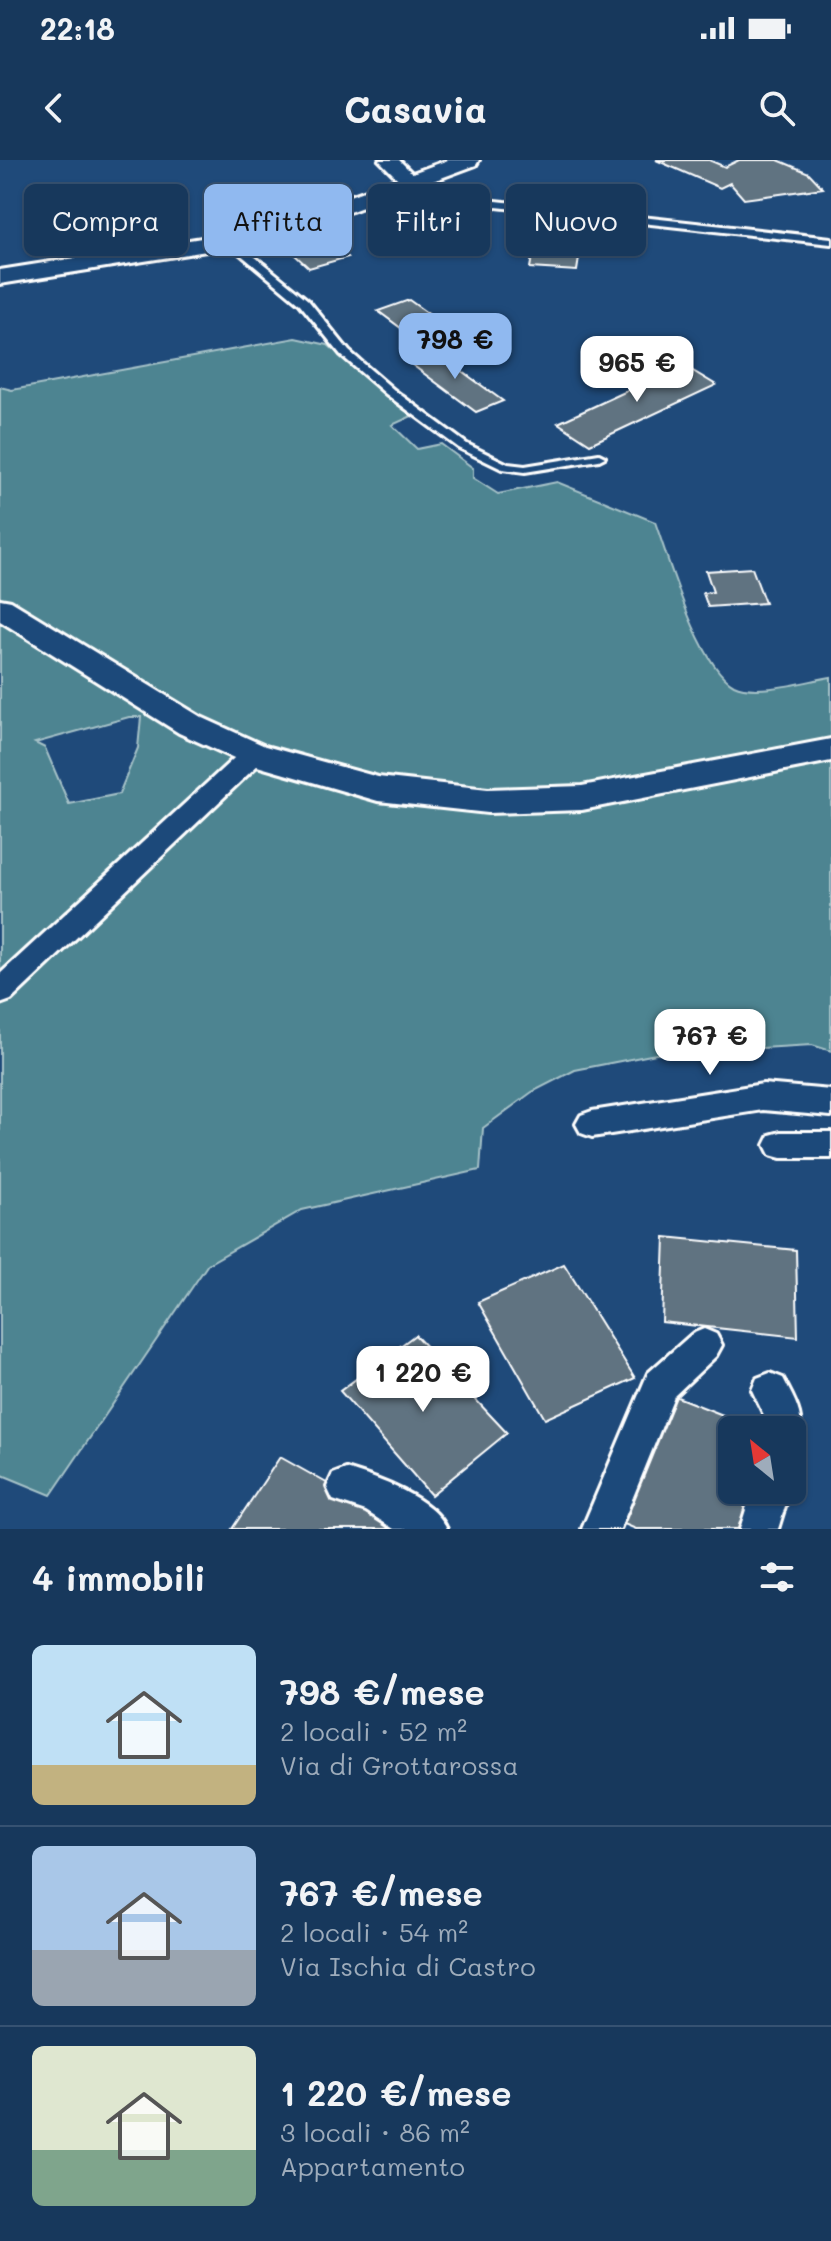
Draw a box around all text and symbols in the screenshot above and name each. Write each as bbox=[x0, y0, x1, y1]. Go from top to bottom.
text: 22:18 bbox=[40, 8, 115, 48]
text: Casavia bbox=[344, 85, 487, 132]
icon: back bbox=[32, 86, 76, 130]
icon: search bbox=[755, 86, 799, 130]
chip: Compra bbox=[24, 184, 188, 256]
chip: Affitta bbox=[204, 184, 352, 256]
chip: Filtri bbox=[368, 184, 490, 256]
chip: Nuovo bbox=[506, 184, 646, 256]
pin: 798 € bbox=[399, 313, 511, 381]
text: 798 € bbox=[417, 322, 493, 356]
pin: 965 € bbox=[581, 336, 693, 404]
text: 965 € bbox=[599, 345, 676, 379]
pin: 767 € bbox=[654, 1009, 766, 1077]
text: 767 € bbox=[672, 1018, 748, 1052]
pin: 1 220 € bbox=[349, 1346, 497, 1414]
text: 1 220 € bbox=[374, 1355, 472, 1389]
north arrow bbox=[718, 1416, 806, 1504]
map controls bbox=[718, 1416, 806, 1504]
text: 4 immobili bbox=[32, 1555, 206, 1600]
icon: filters bbox=[755, 1555, 799, 1599]
text: 798 €/mese bbox=[280, 1669, 485, 1714]
icon: home bbox=[96, 1677, 192, 1773]
text: 2 locali · 52 m² bbox=[280, 1714, 467, 1748]
text: Via di Grottarossa bbox=[280, 1748, 519, 1782]
text: 767 €/mese bbox=[280, 1870, 483, 1915]
icon: home bbox=[96, 1878, 192, 1974]
text: 2 locali · 54 m² bbox=[280, 1915, 468, 1949]
text: Via Ischia di Castro bbox=[280, 1949, 536, 1983]
text: 1 220 €/mese bbox=[280, 2070, 512, 2115]
icon: home bbox=[96, 2078, 192, 2174]
text: 3 locali · 86 m² bbox=[280, 2115, 470, 2149]
text: Appartamento bbox=[280, 2149, 465, 2183]

